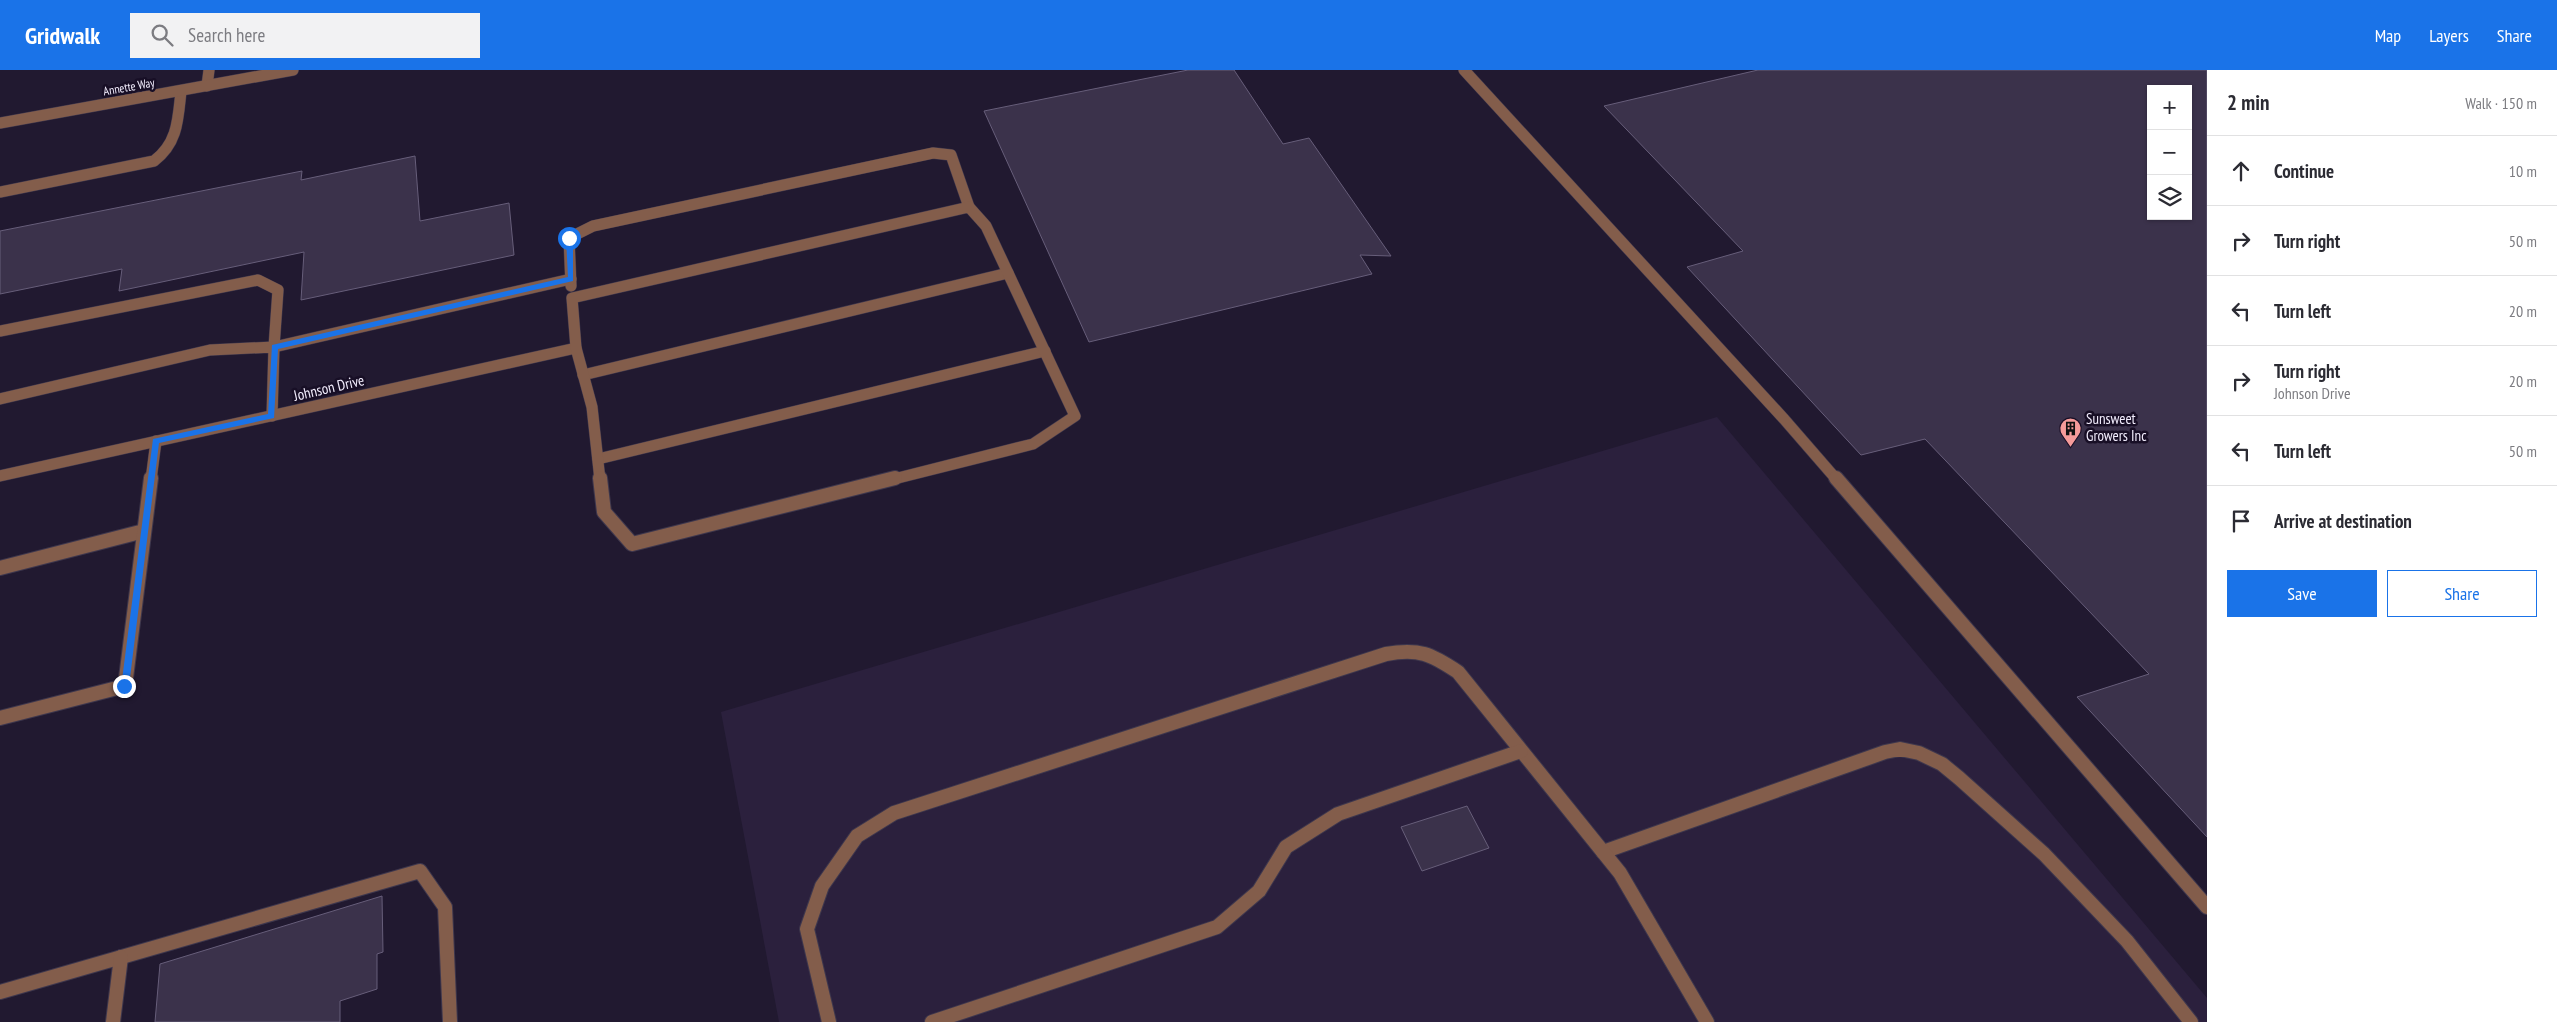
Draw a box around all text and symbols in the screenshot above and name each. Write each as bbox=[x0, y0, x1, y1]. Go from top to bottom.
search box bbox=[130, 13, 480, 58]
text: Gridwalk bbox=[25, 20, 100, 51]
icon: search bbox=[148, 21, 176, 49]
text: Search here bbox=[188, 23, 265, 47]
text: Map bbox=[2375, 24, 2401, 47]
text: Layers bbox=[2429, 24, 2469, 47]
text: Share bbox=[2497, 24, 2532, 47]
street label: Annette Way bbox=[102, 75, 156, 98]
map controls bbox=[2147, 85, 2192, 220]
button: + bbox=[2147, 85, 2192, 130]
text: 2 min bbox=[2227, 89, 2269, 116]
text: Walk · 150 m bbox=[2465, 93, 2537, 113]
button: − bbox=[2147, 130, 2192, 175]
icon: ahead bbox=[2227, 157, 2255, 185]
text: Continue bbox=[2274, 159, 2334, 183]
text: 10 m bbox=[2509, 161, 2537, 181]
button: layers bbox=[2147, 175, 2192, 220]
route start bbox=[558, 227, 581, 250]
icon: right bbox=[2227, 227, 2255, 255]
text: Turn right bbox=[2274, 229, 2340, 253]
text: 50 m bbox=[2509, 231, 2537, 251]
icon: left bbox=[2227, 297, 2255, 325]
text: Turn left bbox=[2274, 299, 2331, 323]
text: 20 m bbox=[2509, 301, 2537, 321]
text: Turn right bbox=[2274, 359, 2340, 383]
icon: right bbox=[2227, 367, 2255, 395]
street label: Johnson Drive bbox=[291, 370, 366, 405]
text: 20 m bbox=[2509, 371, 2537, 391]
text: Johnson Drive bbox=[2274, 383, 2351, 403]
place label: Sunsweet Growers Inc bbox=[2086, 409, 2147, 445]
building icon: Sunsweet Growers Inc bbox=[2058, 416, 2082, 447]
icon: left bbox=[2227, 437, 2255, 465]
text: Turn left bbox=[2274, 439, 2331, 463]
text: 50 m bbox=[2509, 441, 2537, 461]
icon: arrive bbox=[2227, 507, 2255, 535]
text: Arrive at destination bbox=[2274, 509, 2412, 533]
button: Save bbox=[2227, 570, 2377, 617]
button: Share bbox=[2387, 570, 2537, 617]
route end bbox=[113, 675, 136, 698]

